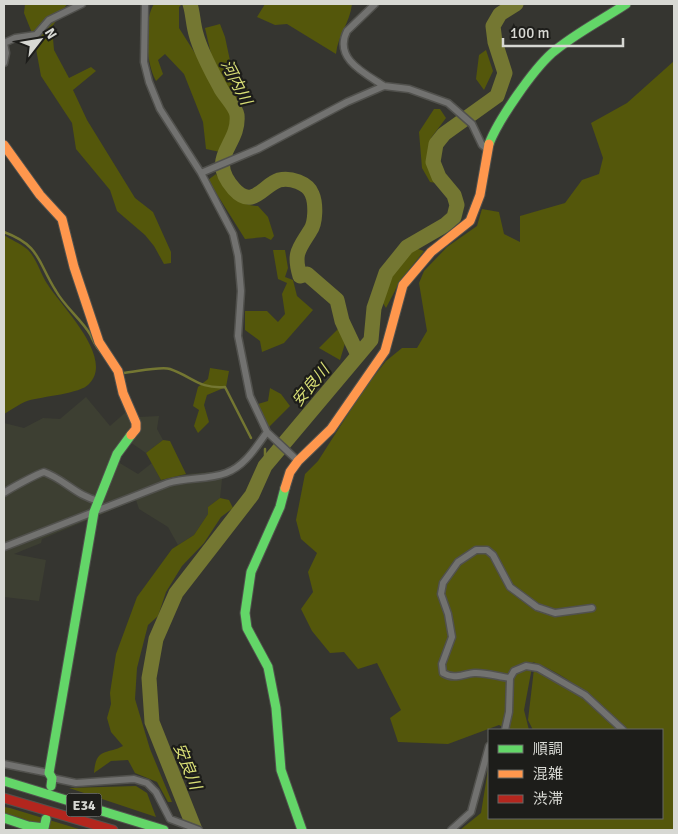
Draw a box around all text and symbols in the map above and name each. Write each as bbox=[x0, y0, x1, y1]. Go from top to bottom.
north arrow bbox=[15, 15, 65, 65]
scale bar bbox=[503, 15, 623, 47]
text: 100 m bbox=[510, 24, 550, 42]
text: N bbox=[41, 25, 61, 42]
water label: 河内川 bbox=[216, 57, 257, 110]
water label: 安良川 bbox=[288, 359, 335, 410]
legend bbox=[488, 729, 663, 819]
water label: 安良川 bbox=[169, 740, 206, 794]
text: 順調 bbox=[533, 740, 563, 758]
text: 混雑 bbox=[533, 765, 563, 783]
text: 渋滞 bbox=[533, 790, 563, 808]
road number: E34 bbox=[66, 794, 102, 816]

